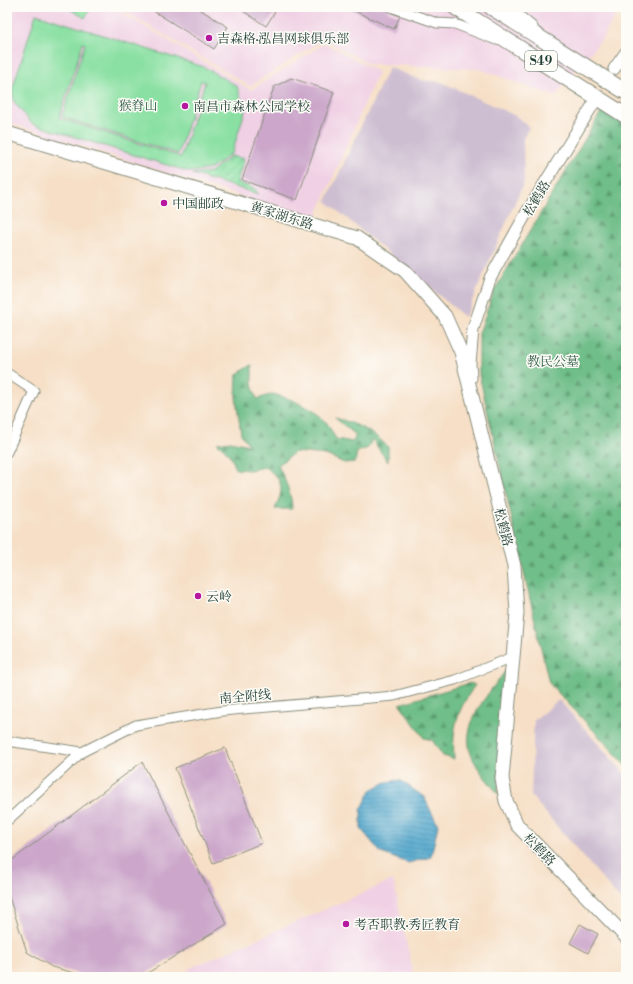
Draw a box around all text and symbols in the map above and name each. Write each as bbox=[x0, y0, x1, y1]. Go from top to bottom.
place label: 吉森格·泓昌网球俱乐部 bbox=[217, 31, 349, 47]
marker: 吉森格·泓昌网球俱乐部 bbox=[204, 33, 214, 43]
road number: S49 bbox=[525, 51, 557, 71]
park label: 猴脊山 bbox=[118, 98, 158, 114]
place label: 南昌市森林公园学校 bbox=[193, 99, 310, 115]
marker: 南昌市森林公园学校 bbox=[180, 101, 190, 111]
street label: 松鹤路 bbox=[520, 178, 554, 219]
place label: 中国邮政 bbox=[172, 196, 224, 212]
marker: 中国邮政 bbox=[159, 198, 169, 208]
street label: 黄家湖东路 bbox=[248, 199, 315, 233]
park label: 教民公墓 bbox=[527, 354, 579, 370]
street label: 松鹤路 bbox=[491, 506, 516, 548]
place label: 云岭 bbox=[206, 589, 232, 605]
marker: 云岭 bbox=[193, 591, 203, 601]
street label: 南全附线 bbox=[218, 687, 272, 707]
street label: 松鹤路 bbox=[520, 830, 559, 869]
place label: 考否职教·秀匠教育 bbox=[354, 917, 460, 933]
marker: 考否职教·秀匠教育 bbox=[341, 919, 351, 929]

